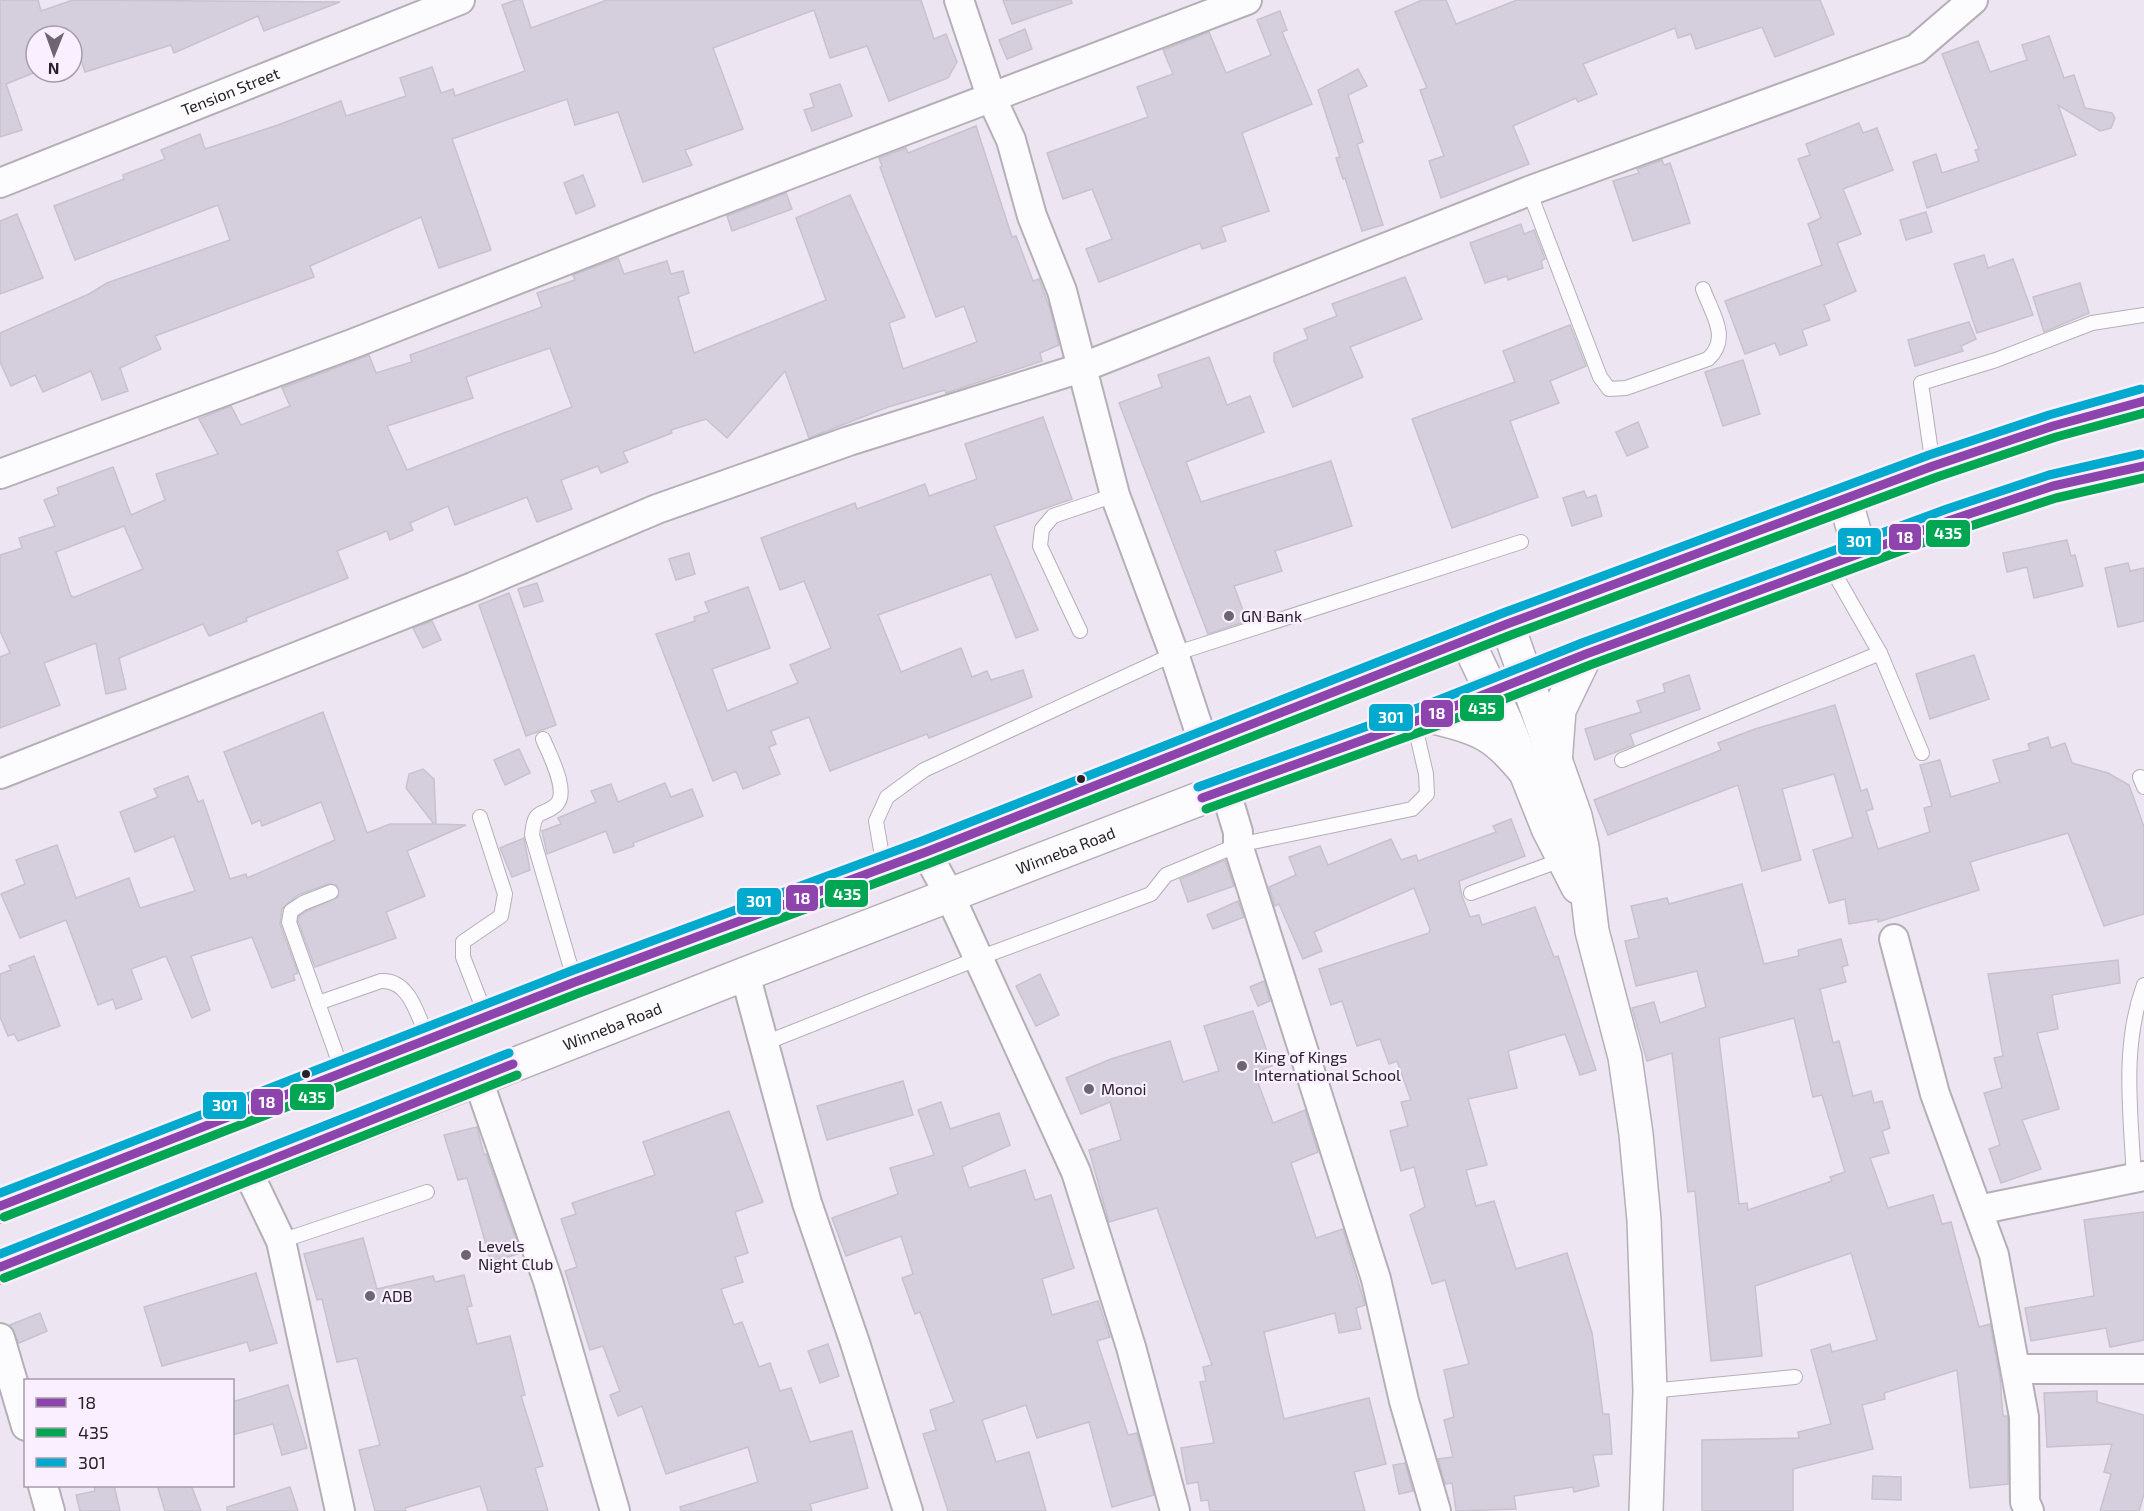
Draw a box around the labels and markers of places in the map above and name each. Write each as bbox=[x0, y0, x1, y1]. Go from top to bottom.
place label: GN Bank bbox=[1241, 606, 1302, 625]
marker: GN Bank bbox=[1222, 609, 1236, 623]
unlabelled marker bbox=[1075, 773, 1087, 785]
place label: King of Kings International School bbox=[1254, 1047, 1401, 1084]
marker: King of Kings International School bbox=[1235, 1059, 1249, 1073]
unlabelled marker bbox=[300, 1068, 312, 1080]
place label: Monoi bbox=[1101, 1079, 1146, 1098]
marker: Monoi bbox=[1082, 1082, 1096, 1096]
place label: Levels Night Club bbox=[478, 1236, 553, 1273]
marker: Levels Night Club bbox=[459, 1248, 473, 1262]
place label: ADB bbox=[382, 1286, 413, 1305]
marker: ADB bbox=[363, 1289, 377, 1303]

